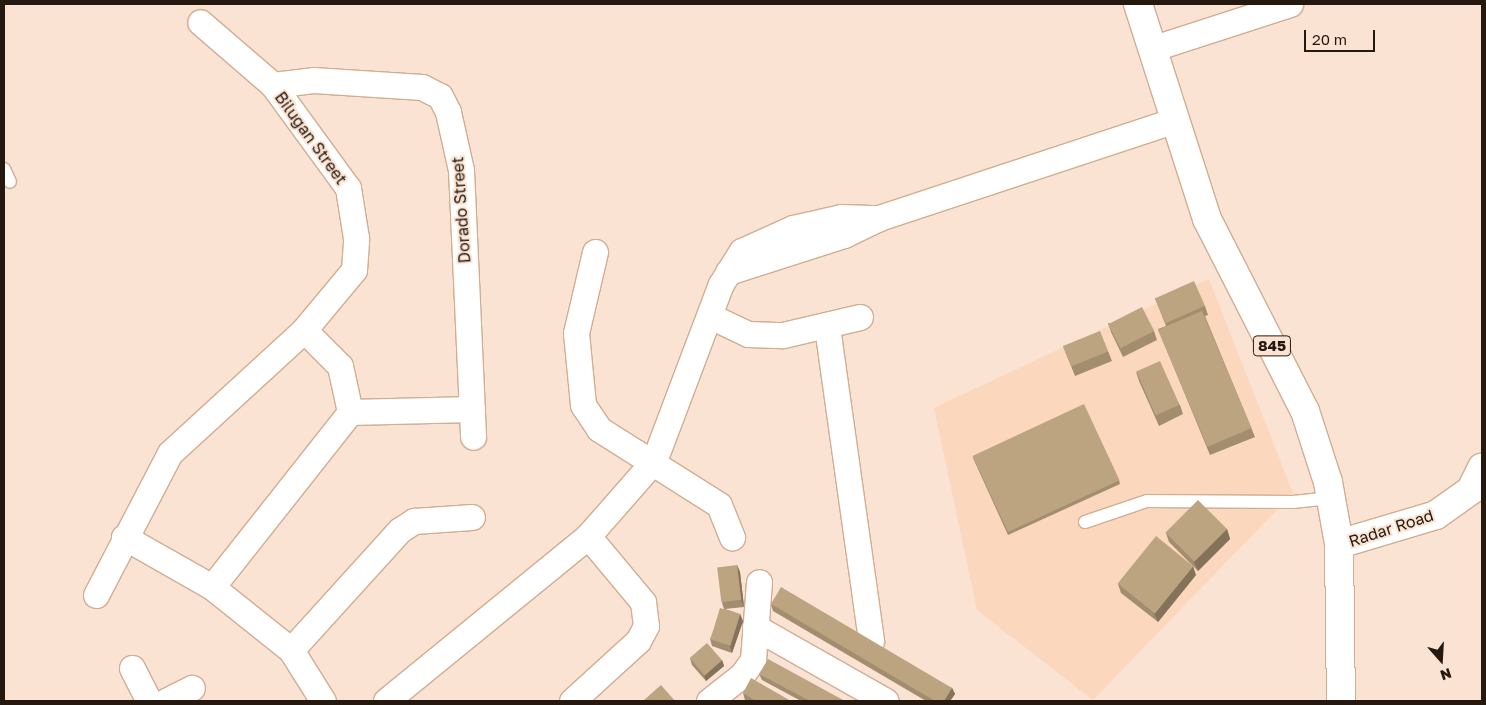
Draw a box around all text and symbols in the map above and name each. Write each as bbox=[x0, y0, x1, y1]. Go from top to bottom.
scale bar bbox=[1306, 20, 1377, 52]
text: 20 m bbox=[1312, 30, 1347, 48]
street label: Bilugan Street bbox=[271, 88, 351, 188]
street label: Dorado Street bbox=[448, 156, 474, 264]
road number: 845 bbox=[1252, 334, 1292, 358]
street label: Radar Road bbox=[1346, 505, 1436, 551]
north arrow bbox=[1416, 635, 1466, 685]
text: N bbox=[1438, 665, 1454, 684]

